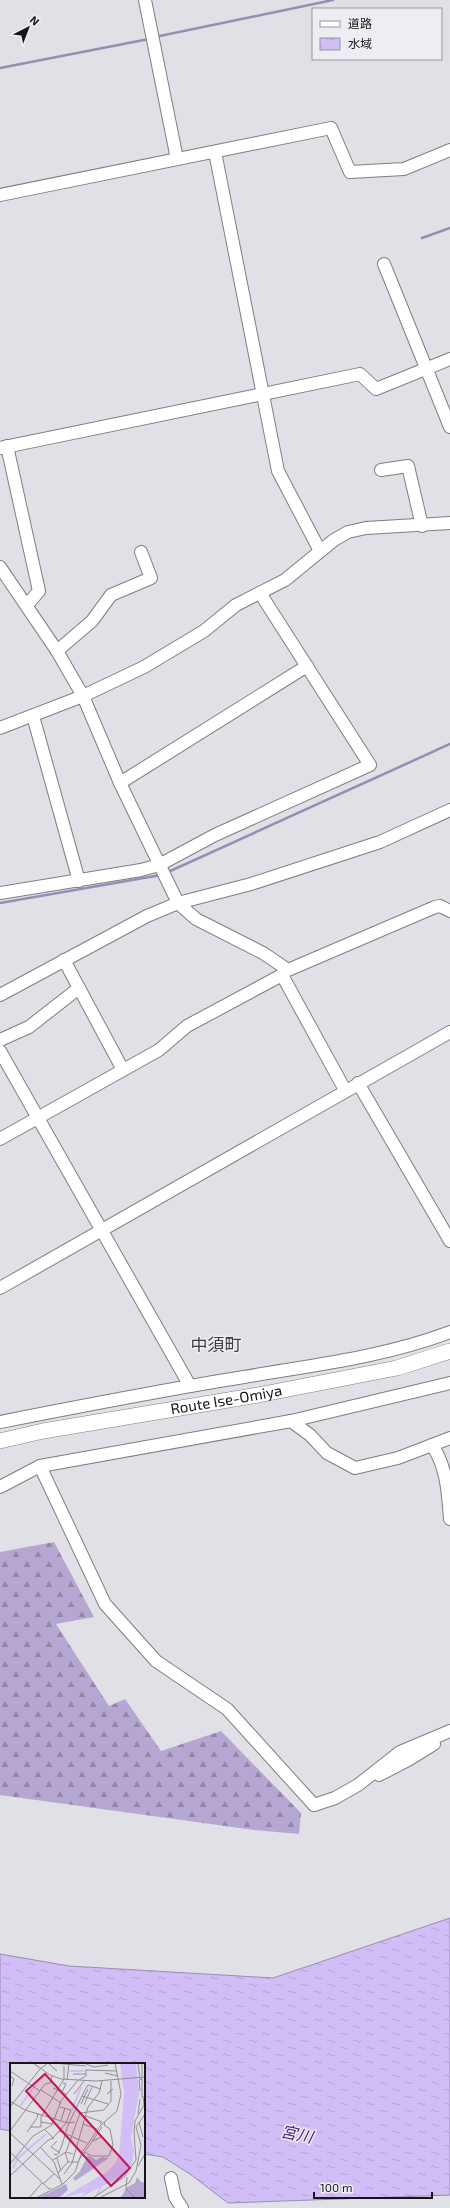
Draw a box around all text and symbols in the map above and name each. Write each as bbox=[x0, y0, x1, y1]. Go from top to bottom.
north arrow bbox=[8, 8, 48, 48]
legend bbox=[312, 8, 442, 60]
text: N bbox=[28, 13, 42, 28]
text: 道路 bbox=[348, 16, 372, 30]
text: 水域 bbox=[348, 36, 372, 50]
district label: 中須町 bbox=[191, 1334, 242, 1354]
street label: Route Ise-Omiya bbox=[169, 1381, 283, 1418]
inset map bbox=[10, 2063, 145, 2198]
water label: 宮川 bbox=[279, 2121, 317, 2147]
scale bar bbox=[314, 2174, 432, 2200]
text: 100 m bbox=[320, 2180, 352, 2194]

